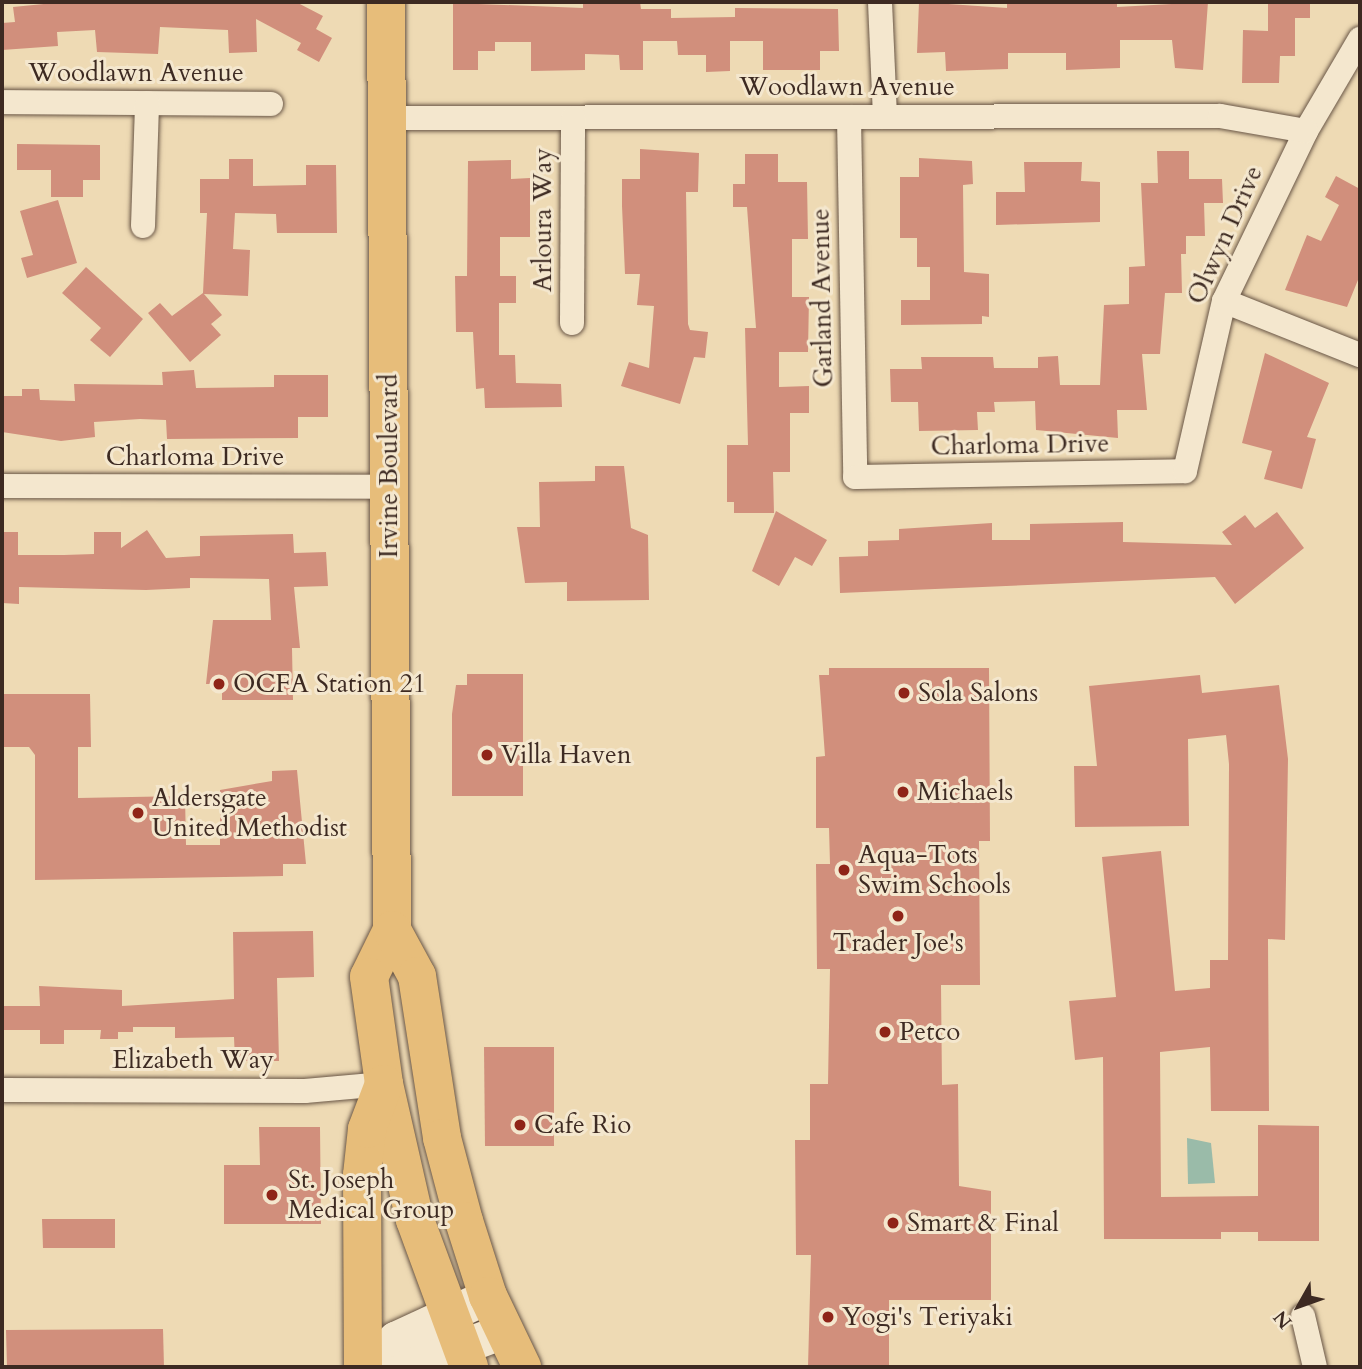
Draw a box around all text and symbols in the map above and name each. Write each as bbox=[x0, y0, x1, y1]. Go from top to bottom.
street label: Woodlawn Avenue bbox=[28, 57, 244, 89]
street label: Woodlawn Avenue bbox=[739, 71, 955, 103]
street label: Arloura Way bbox=[527, 148, 559, 292]
street label: Olwyn Drive bbox=[1181, 161, 1269, 309]
street label: Garland Avenue bbox=[805, 208, 839, 388]
street label: Irvine Boulevard bbox=[373, 374, 405, 558]
street label: Charloma Drive bbox=[930, 428, 1110, 462]
street label: Charloma Drive bbox=[106, 441, 284, 473]
place label: OCFA Station 21 bbox=[233, 668, 426, 700]
marker: OCFA Station 21 bbox=[211, 676, 227, 692]
place label: Sola Salons bbox=[918, 677, 1038, 709]
marker: Sola Salons bbox=[896, 685, 912, 701]
place label: Villa Haven bbox=[501, 739, 632, 771]
marker: Villa Haven bbox=[479, 747, 495, 763]
place label: Michaels bbox=[917, 776, 1013, 808]
place label: Aldersgate United Methodist bbox=[152, 782, 347, 844]
marker: Michaels bbox=[895, 784, 911, 800]
marker: Aldersgate United Methodist bbox=[130, 805, 146, 821]
place label: Aqua-Tots Swim Schools bbox=[858, 839, 1011, 900]
marker: Aqua-Tots Swim Schools bbox=[836, 862, 852, 878]
marker: Trader Joe's bbox=[890, 908, 906, 924]
place label: Trader Joe's bbox=[832, 927, 964, 959]
place label: Petco bbox=[899, 1016, 960, 1048]
marker: Petco bbox=[877, 1024, 893, 1040]
street label: Elizabeth Way bbox=[112, 1044, 274, 1076]
place label: Cafe Rio bbox=[534, 1109, 631, 1141]
marker: Cafe Rio bbox=[512, 1117, 528, 1133]
place label: St. Joseph Medical Group bbox=[288, 1164, 454, 1226]
marker: St. Joseph Medical Group bbox=[262, 1185, 282, 1205]
place label: Smart & Final bbox=[907, 1207, 1059, 1239]
marker: Smart & Final bbox=[885, 1215, 901, 1231]
north arrow bbox=[1264, 1271, 1334, 1341]
place label: Yogi's Teriyaki bbox=[842, 1301, 1013, 1333]
text: N bbox=[1268, 1305, 1298, 1334]
marker: Yogi's Teriyaki bbox=[820, 1309, 836, 1325]

